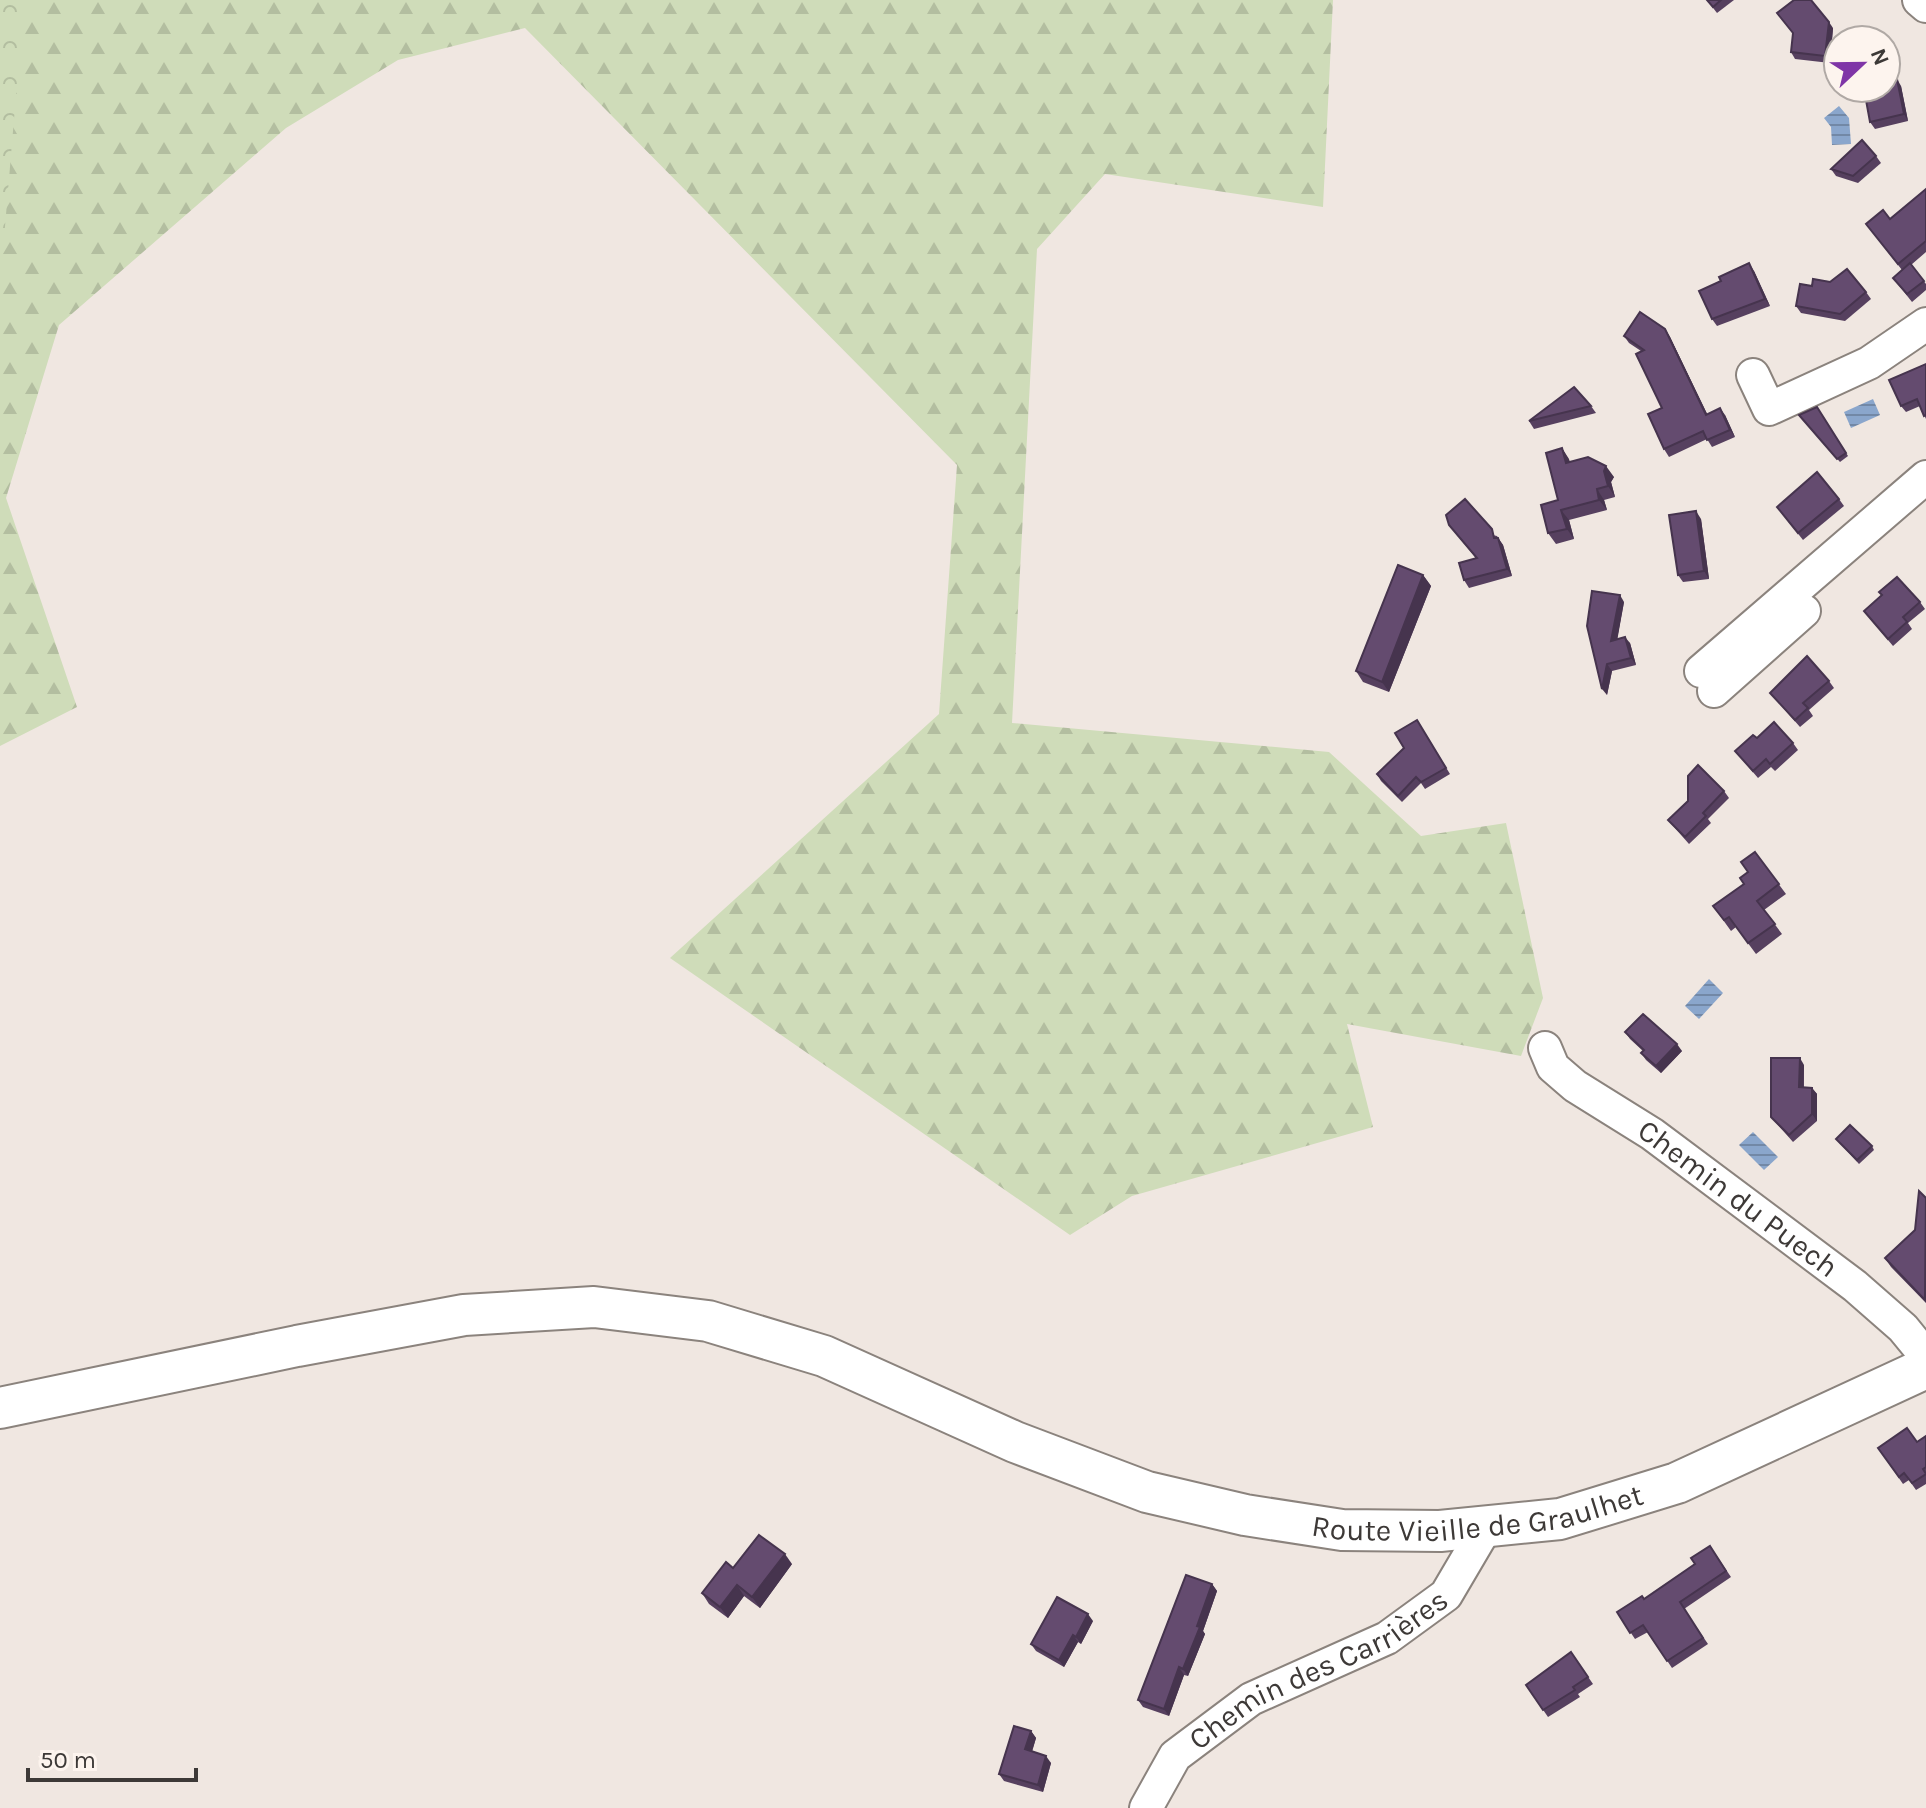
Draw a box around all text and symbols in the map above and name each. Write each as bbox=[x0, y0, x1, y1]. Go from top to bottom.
north arrow bbox=[1822, 24, 1902, 104]
text: N bbox=[1865, 45, 1895, 69]
street label: Chemin du Puech bbox=[1631, 1112, 1845, 1285]
street label: Route Vieille de Graulhet bbox=[1309, 1477, 1647, 1549]
street label: Chemin des Carrières bbox=[1182, 1582, 1455, 1757]
scale bar bbox=[28, 1732, 196, 1782]
text: 50 m bbox=[40, 1746, 96, 1774]

